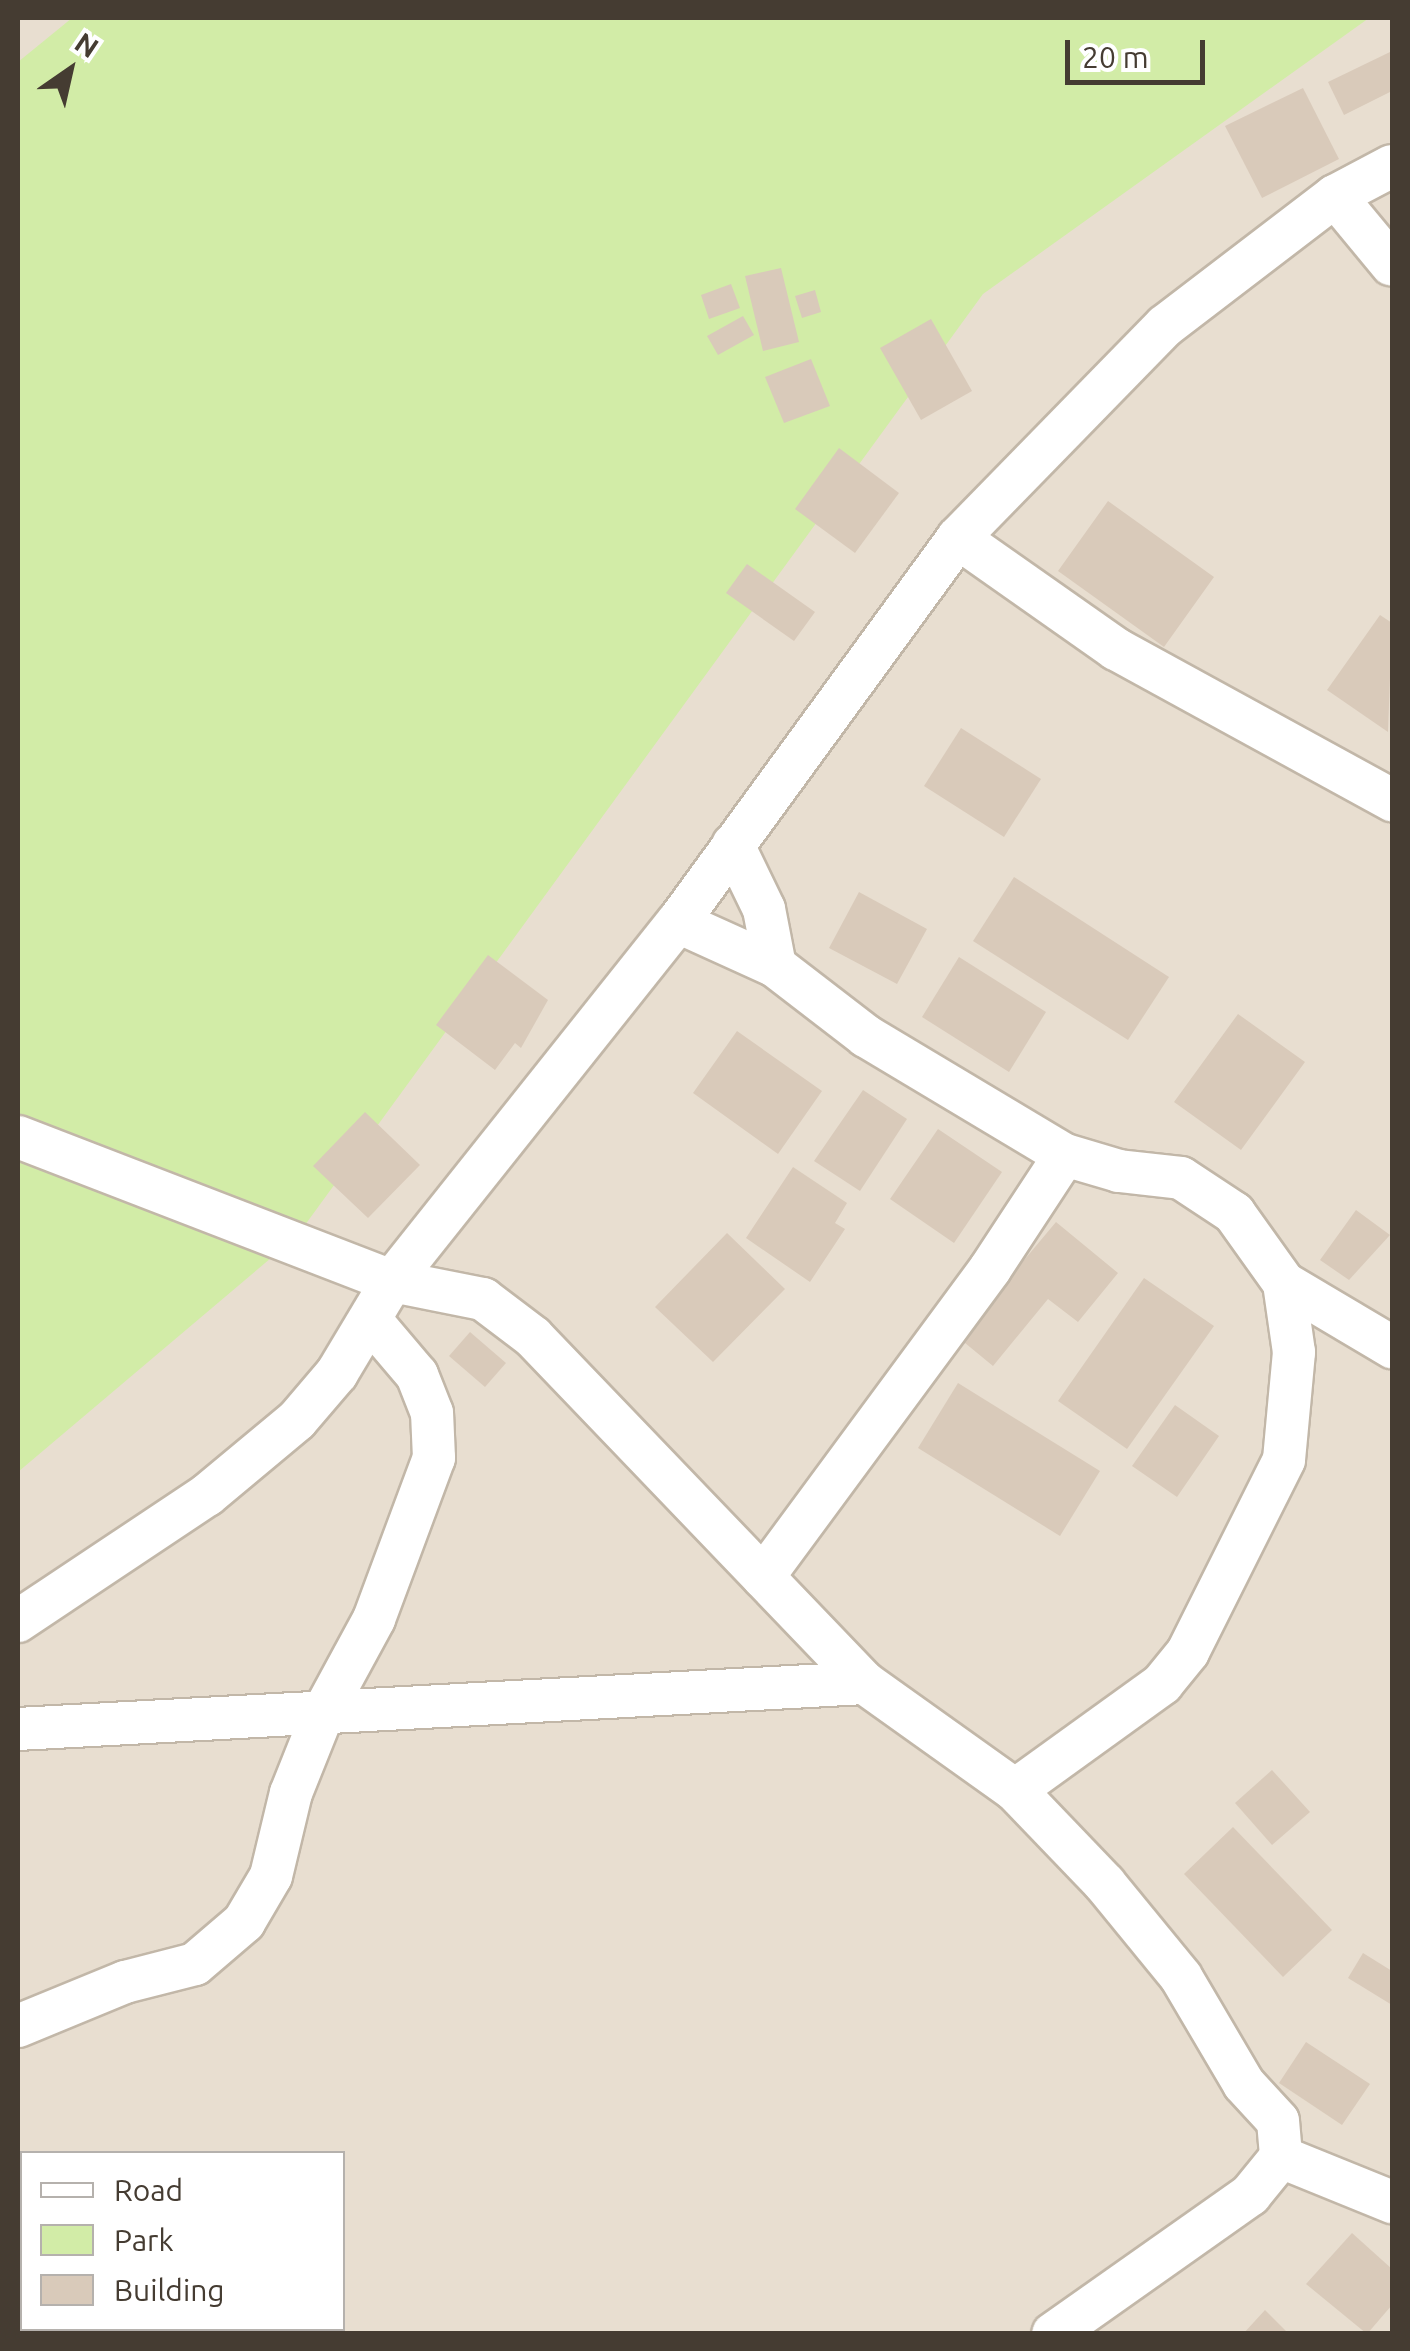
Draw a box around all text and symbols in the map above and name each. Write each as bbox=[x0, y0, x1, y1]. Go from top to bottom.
north arrow bbox=[20, 20, 120, 120]
scale bar bbox=[1070, 20, 1210, 82]
text: N bbox=[70, 26, 104, 63]
text: 20 m bbox=[1082, 40, 1149, 74]
legend bbox=[20, 2151, 345, 2331]
text: Road bbox=[114, 2173, 183, 2207]
text: Park bbox=[114, 2223, 174, 2257]
text: Building bbox=[114, 2273, 225, 2307]

